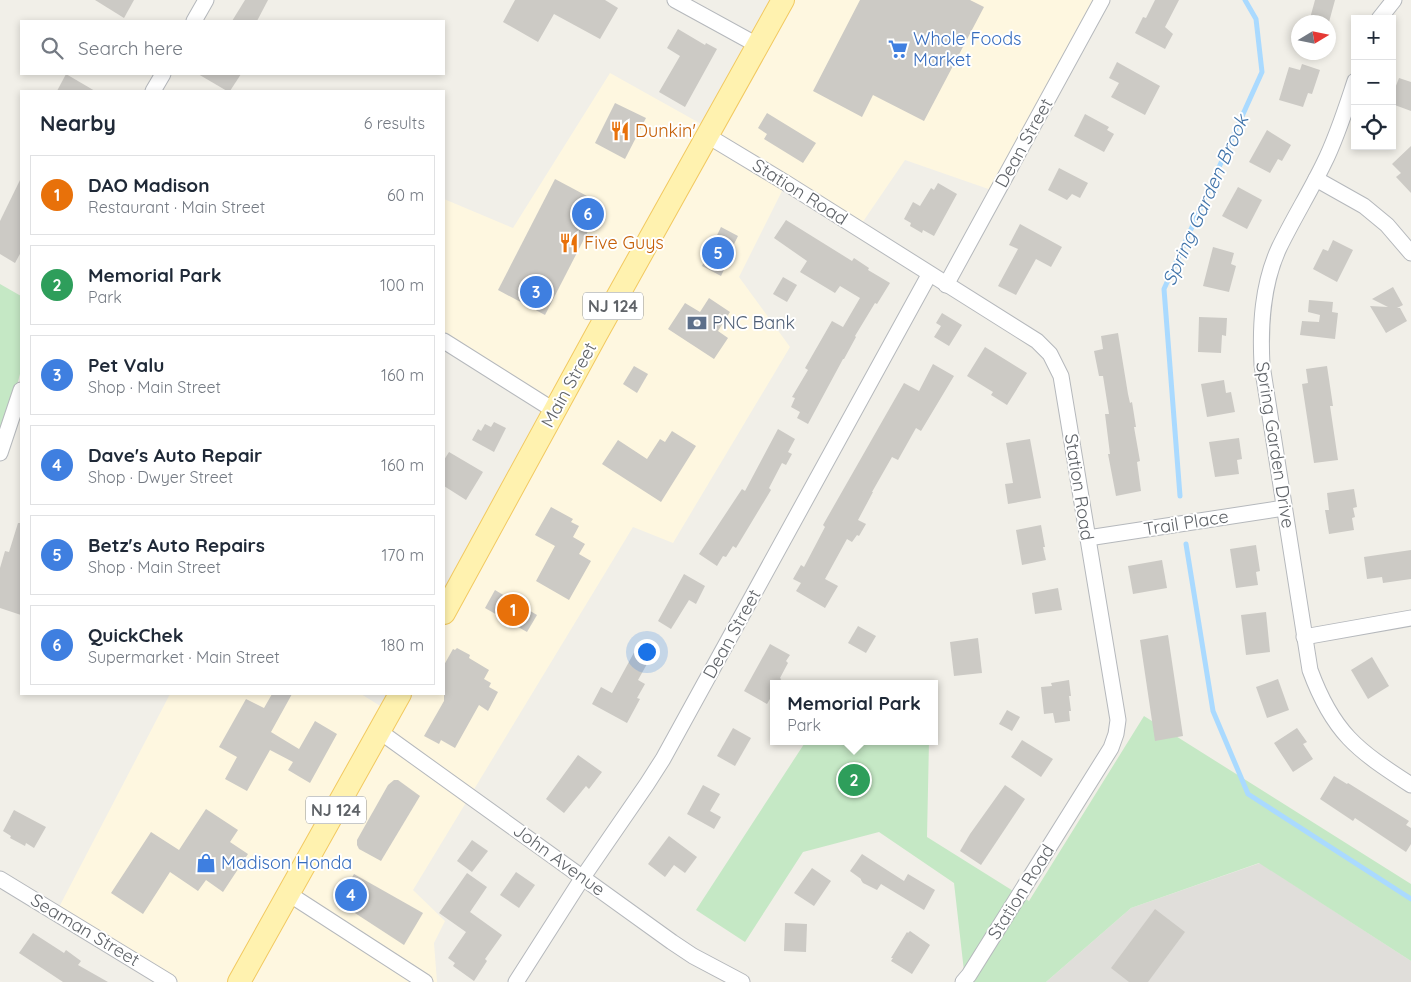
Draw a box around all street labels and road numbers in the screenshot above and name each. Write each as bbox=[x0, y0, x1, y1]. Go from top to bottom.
street label: Dean Street bbox=[990, 94, 1058, 192]
street label: Station Road bbox=[748, 153, 852, 230]
road number: NJ 124 bbox=[583, 292, 643, 320]
street label: Main Street bbox=[536, 338, 601, 432]
street label: Spring Garden Drive bbox=[1251, 360, 1300, 530]
street label: Station Road bbox=[1060, 432, 1099, 542]
street label: Trail Place bbox=[1142, 504, 1230, 541]
street label: Dean Street bbox=[698, 585, 766, 683]
road number: NJ 124 bbox=[306, 796, 366, 824]
street label: John Avenue bbox=[509, 818, 610, 901]
street label: Station Road bbox=[982, 840, 1059, 944]
street label: Seaman Street bbox=[27, 888, 144, 971]

